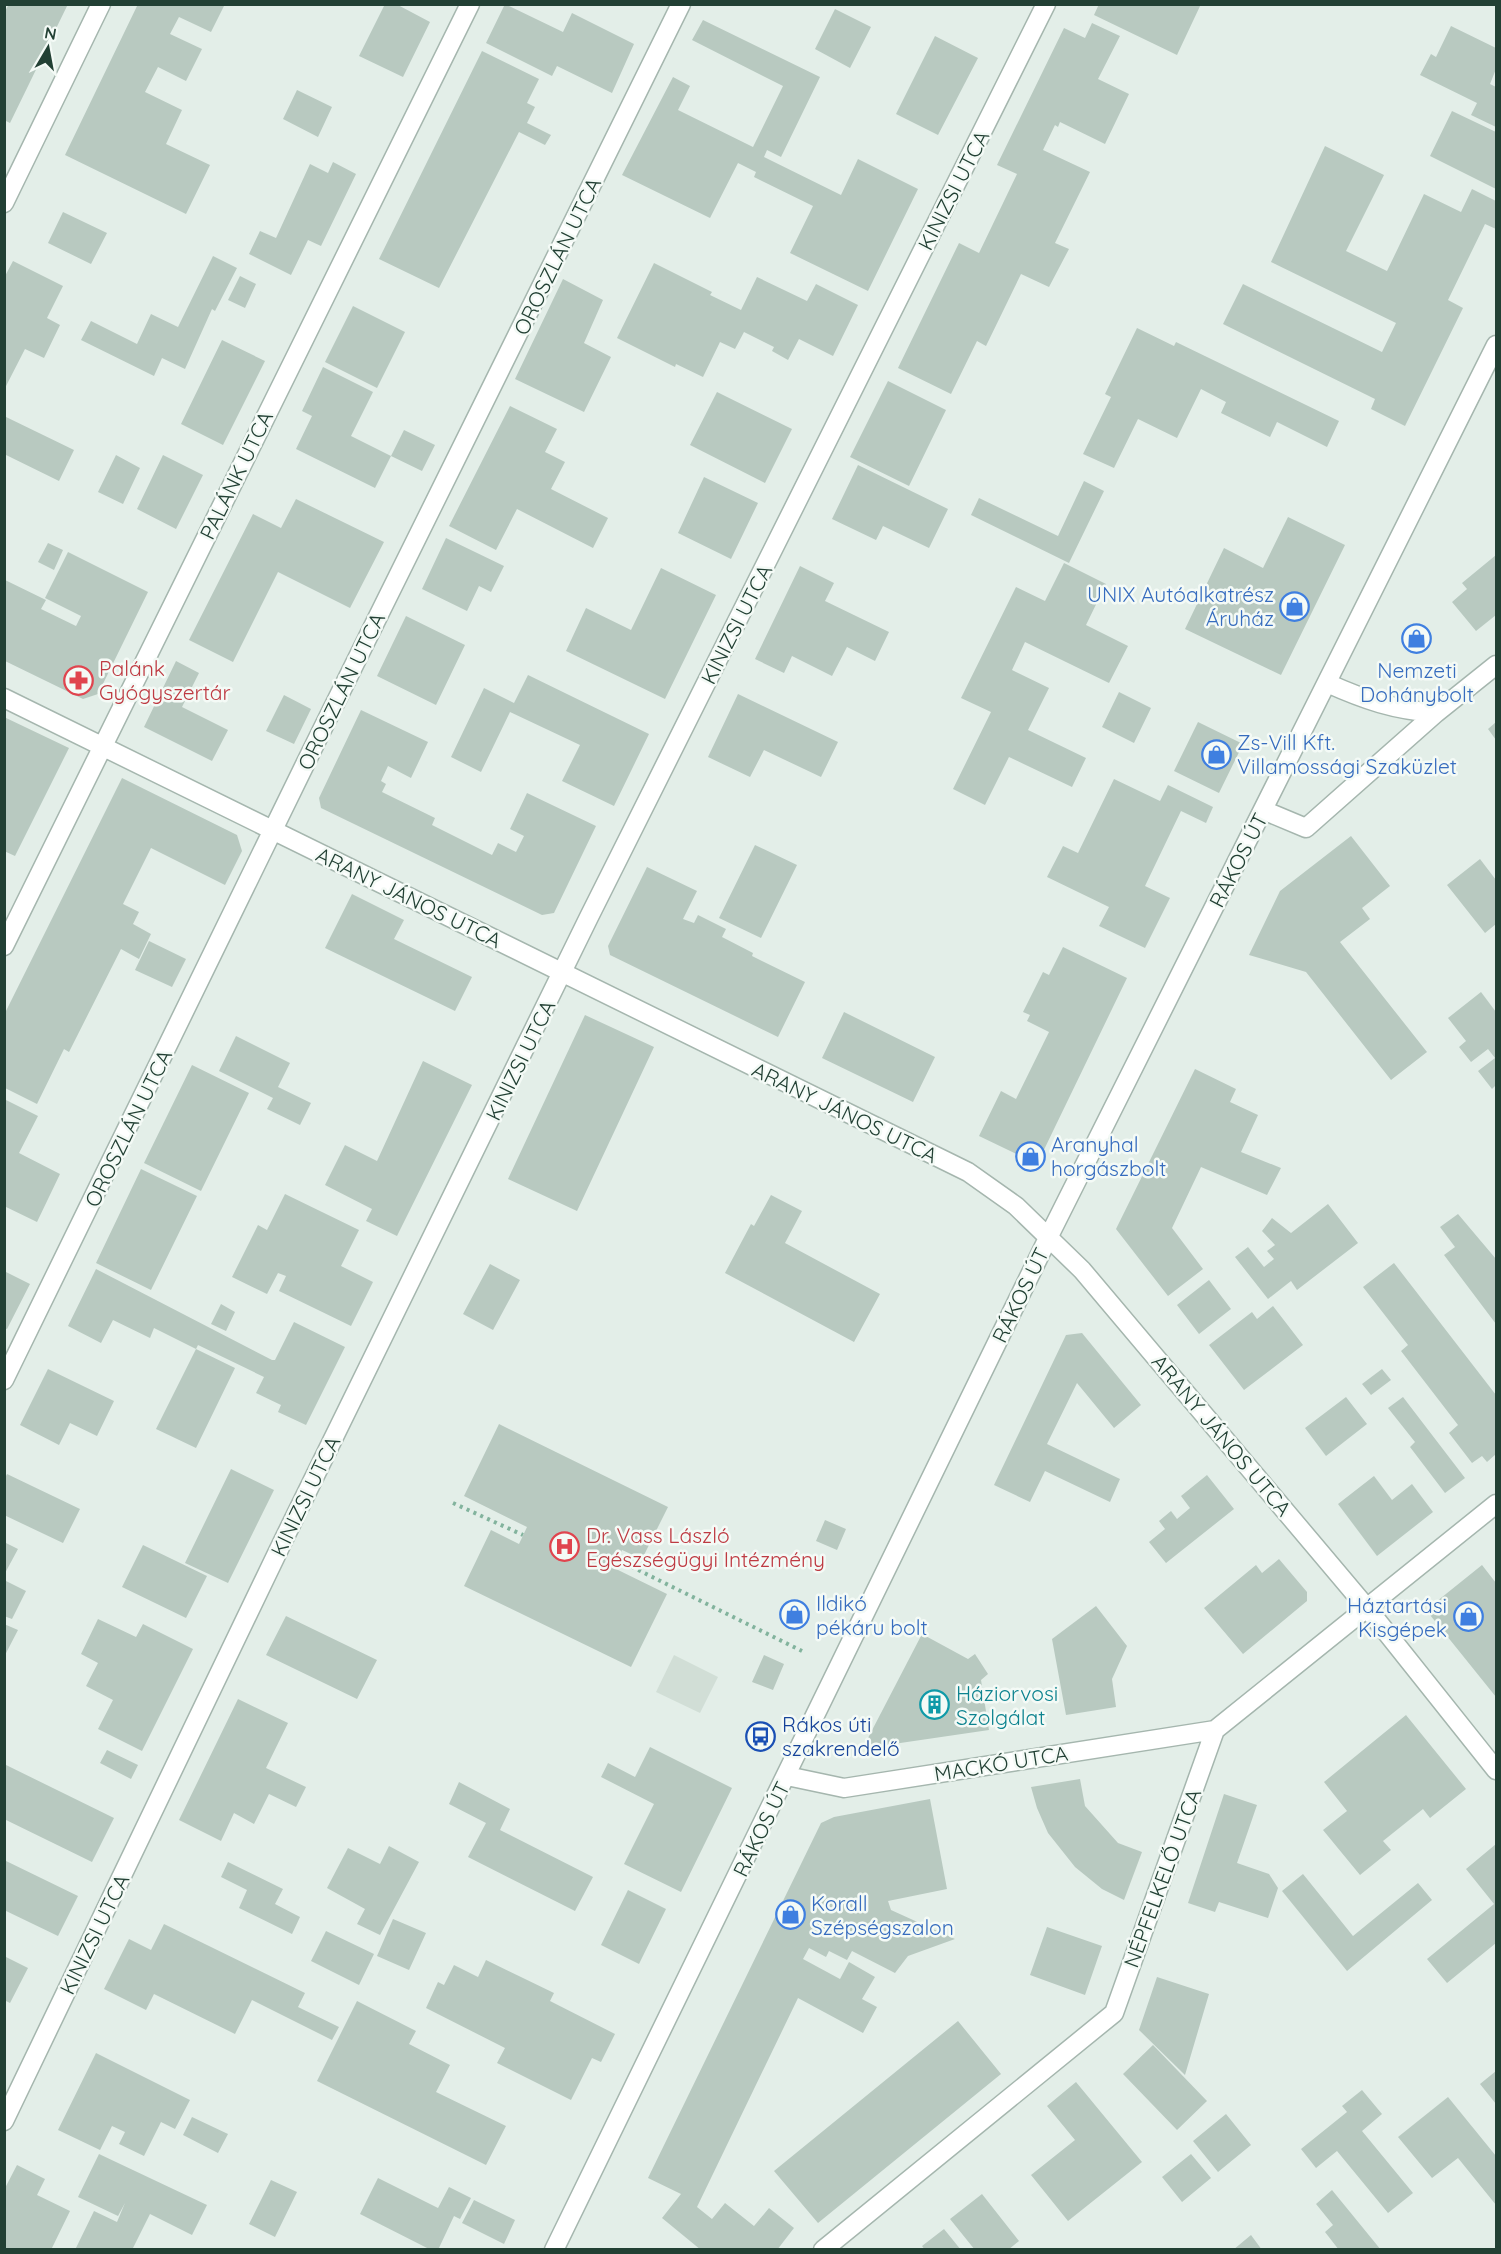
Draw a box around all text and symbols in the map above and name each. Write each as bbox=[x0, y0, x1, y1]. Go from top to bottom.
north arrow bbox=[18, 18, 78, 78]
text: N bbox=[43, 22, 58, 44]
street label: KINIZSI UTCA bbox=[912, 126, 994, 254]
street label: OROSZLÁN UTCA bbox=[508, 173, 606, 339]
street label: PALÁNK UTCA bbox=[194, 406, 278, 544]
street label: KINIZSI UTCA bbox=[695, 560, 777, 688]
place label: UNIX Autóalkatrész Áruház bbox=[1087, 581, 1274, 631]
shop icon: UNIX Autóalkatrész Áruház bbox=[1279, 590, 1311, 622]
street label: OROSZLÁN UTCA bbox=[292, 608, 390, 774]
shop icon: Nemzeti Dohánybolt bbox=[1401, 623, 1433, 655]
place label: Palánk Gyógyszertár bbox=[99, 655, 231, 705]
place label: Nemzeti Dohánybolt bbox=[1360, 657, 1474, 707]
pharmacy icon: Palánk Gyógyszertár bbox=[62, 664, 94, 696]
place label: Zs-Vill Kft. Villamossági Szaküzlet bbox=[1237, 729, 1457, 779]
shop icon: Zs-Vill Kft. Villamossági Szaküzlet bbox=[1200, 738, 1232, 770]
street label: RÁKOS ÚT bbox=[1203, 808, 1273, 912]
street label: ARANY JÁNOS UTCA bbox=[312, 841, 506, 953]
street label: KINIZSI UTCA bbox=[480, 996, 560, 1124]
street label: OROSZLÁN UTCA bbox=[79, 1045, 177, 1211]
street label: ARANY JÁNOS UTCA bbox=[748, 1056, 942, 1168]
place label: Aranyhal horgászbolt bbox=[1051, 1131, 1166, 1181]
shop icon: Aranyhal horgászbolt bbox=[1014, 1140, 1046, 1172]
street label: RÁKOS ÚT bbox=[986, 1243, 1054, 1347]
street label: ARANY JÁNOS UTCA bbox=[1147, 1349, 1297, 1521]
street label: KINIZSI UTCA bbox=[265, 1432, 345, 1560]
place label: Dr. Vass László Egészségügyi Intézmény bbox=[586, 1522, 825, 1572]
hospital icon: Dr. Vass László Egészségügyi Intézmény bbox=[549, 1531, 581, 1563]
place label: Ildikó pékáru bolt bbox=[816, 1590, 928, 1640]
place label: Háztartási Kisgépek bbox=[1347, 1592, 1447, 1642]
shop icon: Ildikó pékáru bolt bbox=[779, 1599, 811, 1631]
shop icon: Háztartási Kisgépek bbox=[1452, 1601, 1484, 1633]
place label: Háziorvosi Szolgálat bbox=[956, 1680, 1058, 1730]
building icon: Háziorvosi Szolgálat bbox=[919, 1689, 951, 1721]
place label: Rákos úti szakrendelő bbox=[782, 1711, 900, 1761]
bus stop icon: Rákos úti szakrendelő bbox=[745, 1720, 777, 1752]
street label: MACKÓ UTCA bbox=[932, 1740, 1070, 1786]
street label: RÁKOS ÚT bbox=[727, 1777, 795, 1881]
street label: NÉPFELKELŐ UTCA bbox=[1118, 1785, 1206, 1971]
street label: KINIZSI UTCA bbox=[54, 1870, 134, 1998]
place label: Korall Szépségszalon bbox=[811, 1890, 954, 1940]
shop icon: Korall Szépségszalon bbox=[774, 1899, 806, 1931]

